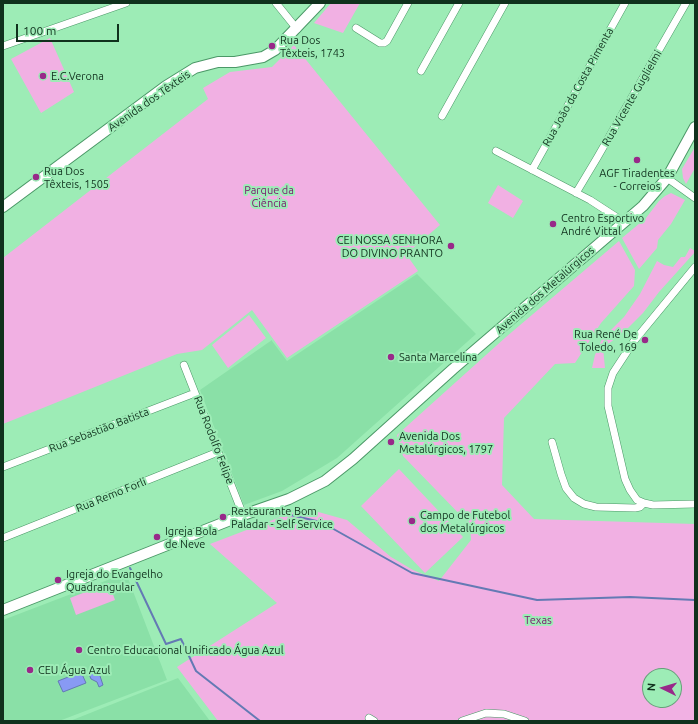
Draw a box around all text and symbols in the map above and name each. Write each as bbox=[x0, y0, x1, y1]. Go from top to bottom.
scale bar bbox=[18, 16, 121, 42]
text: 100 m bbox=[23, 24, 56, 37]
street label: Rua João da Costa Pimenta bbox=[540, 25, 616, 149]
place label: Rua Dos Têxteis, 1743 bbox=[280, 33, 345, 59]
marker: Rua Dos Têxteis, 1743 bbox=[267, 41, 277, 51]
street label: Rua Vicente Guglielmi bbox=[599, 48, 665, 148]
street label: Avenida dos Têxteis bbox=[105, 68, 193, 134]
place label: E.C.Verona bbox=[51, 69, 104, 83]
marker: E.C.Verona bbox=[38, 71, 48, 81]
marker: AGF Tiradentes - Correios bbox=[632, 155, 642, 165]
place label: Rua Dos Têxteis, 1505 bbox=[44, 164, 109, 190]
place label: AGF Tiradentes - Correios bbox=[599, 166, 675, 192]
marker: Rua Dos Têxteis, 1505 bbox=[31, 172, 41, 182]
park label: Parque da Ciência bbox=[244, 183, 294, 209]
place label: Centro Esportivo André Vittal bbox=[561, 211, 644, 237]
marker: Centro Esportivo André Vittal bbox=[548, 219, 558, 229]
place label: CEI NOSSA SENHORA DO DIVINO PRANTO bbox=[337, 233, 443, 259]
marker: CEI NOSSA SENHORA DO DIVINO PRANTO bbox=[446, 241, 456, 251]
street label: Avenida dos Metalúrgicos bbox=[493, 244, 597, 336]
place label: Rua René De Toledo, 169 bbox=[574, 327, 637, 353]
marker: Rua René De Toledo, 169 bbox=[640, 335, 650, 345]
place label: Santa Marcelina bbox=[399, 350, 477, 364]
marker: Santa Marcelina bbox=[386, 352, 396, 362]
street label: Rua Rodolfo Felipe bbox=[191, 394, 237, 486]
street label: Rua Sebastião Batista bbox=[47, 405, 151, 455]
place label: Avenida Dos Metalúrgicos, 1797 bbox=[399, 429, 493, 455]
marker: Avenida Dos Metalúrgicos, 1797 bbox=[386, 437, 396, 447]
street label: Rua Remo Forli bbox=[74, 475, 148, 515]
place label: Restaurante Bom Paladar - Self Service bbox=[231, 504, 333, 530]
place label: Campo de Futebol dos Metalúrgicos bbox=[420, 508, 510, 534]
marker: Restaurante Bom Paladar - Self Service bbox=[218, 512, 228, 522]
marker: Campo de Futebol dos Metalúrgicos bbox=[407, 516, 417, 526]
place label: Igreja Bola de Neve bbox=[165, 524, 217, 550]
marker: Igreja Bola de Neve bbox=[152, 532, 162, 542]
place label: Igreja do Evangelho Quadrangular bbox=[66, 567, 163, 593]
marker: Igreja do Evangelho Quadrangular bbox=[53, 575, 63, 585]
park label: Texas bbox=[524, 613, 552, 627]
place label: Centro Educacional Unificado Água Azul bbox=[87, 643, 284, 657]
marker: Centro Educacional Unificado Água Azul bbox=[74, 645, 84, 655]
place label: CEU Água Azul bbox=[38, 663, 110, 677]
marker: CEU Água Azul bbox=[25, 665, 35, 675]
north arrow bbox=[642, 668, 682, 708]
text: N bbox=[645, 682, 657, 692]

